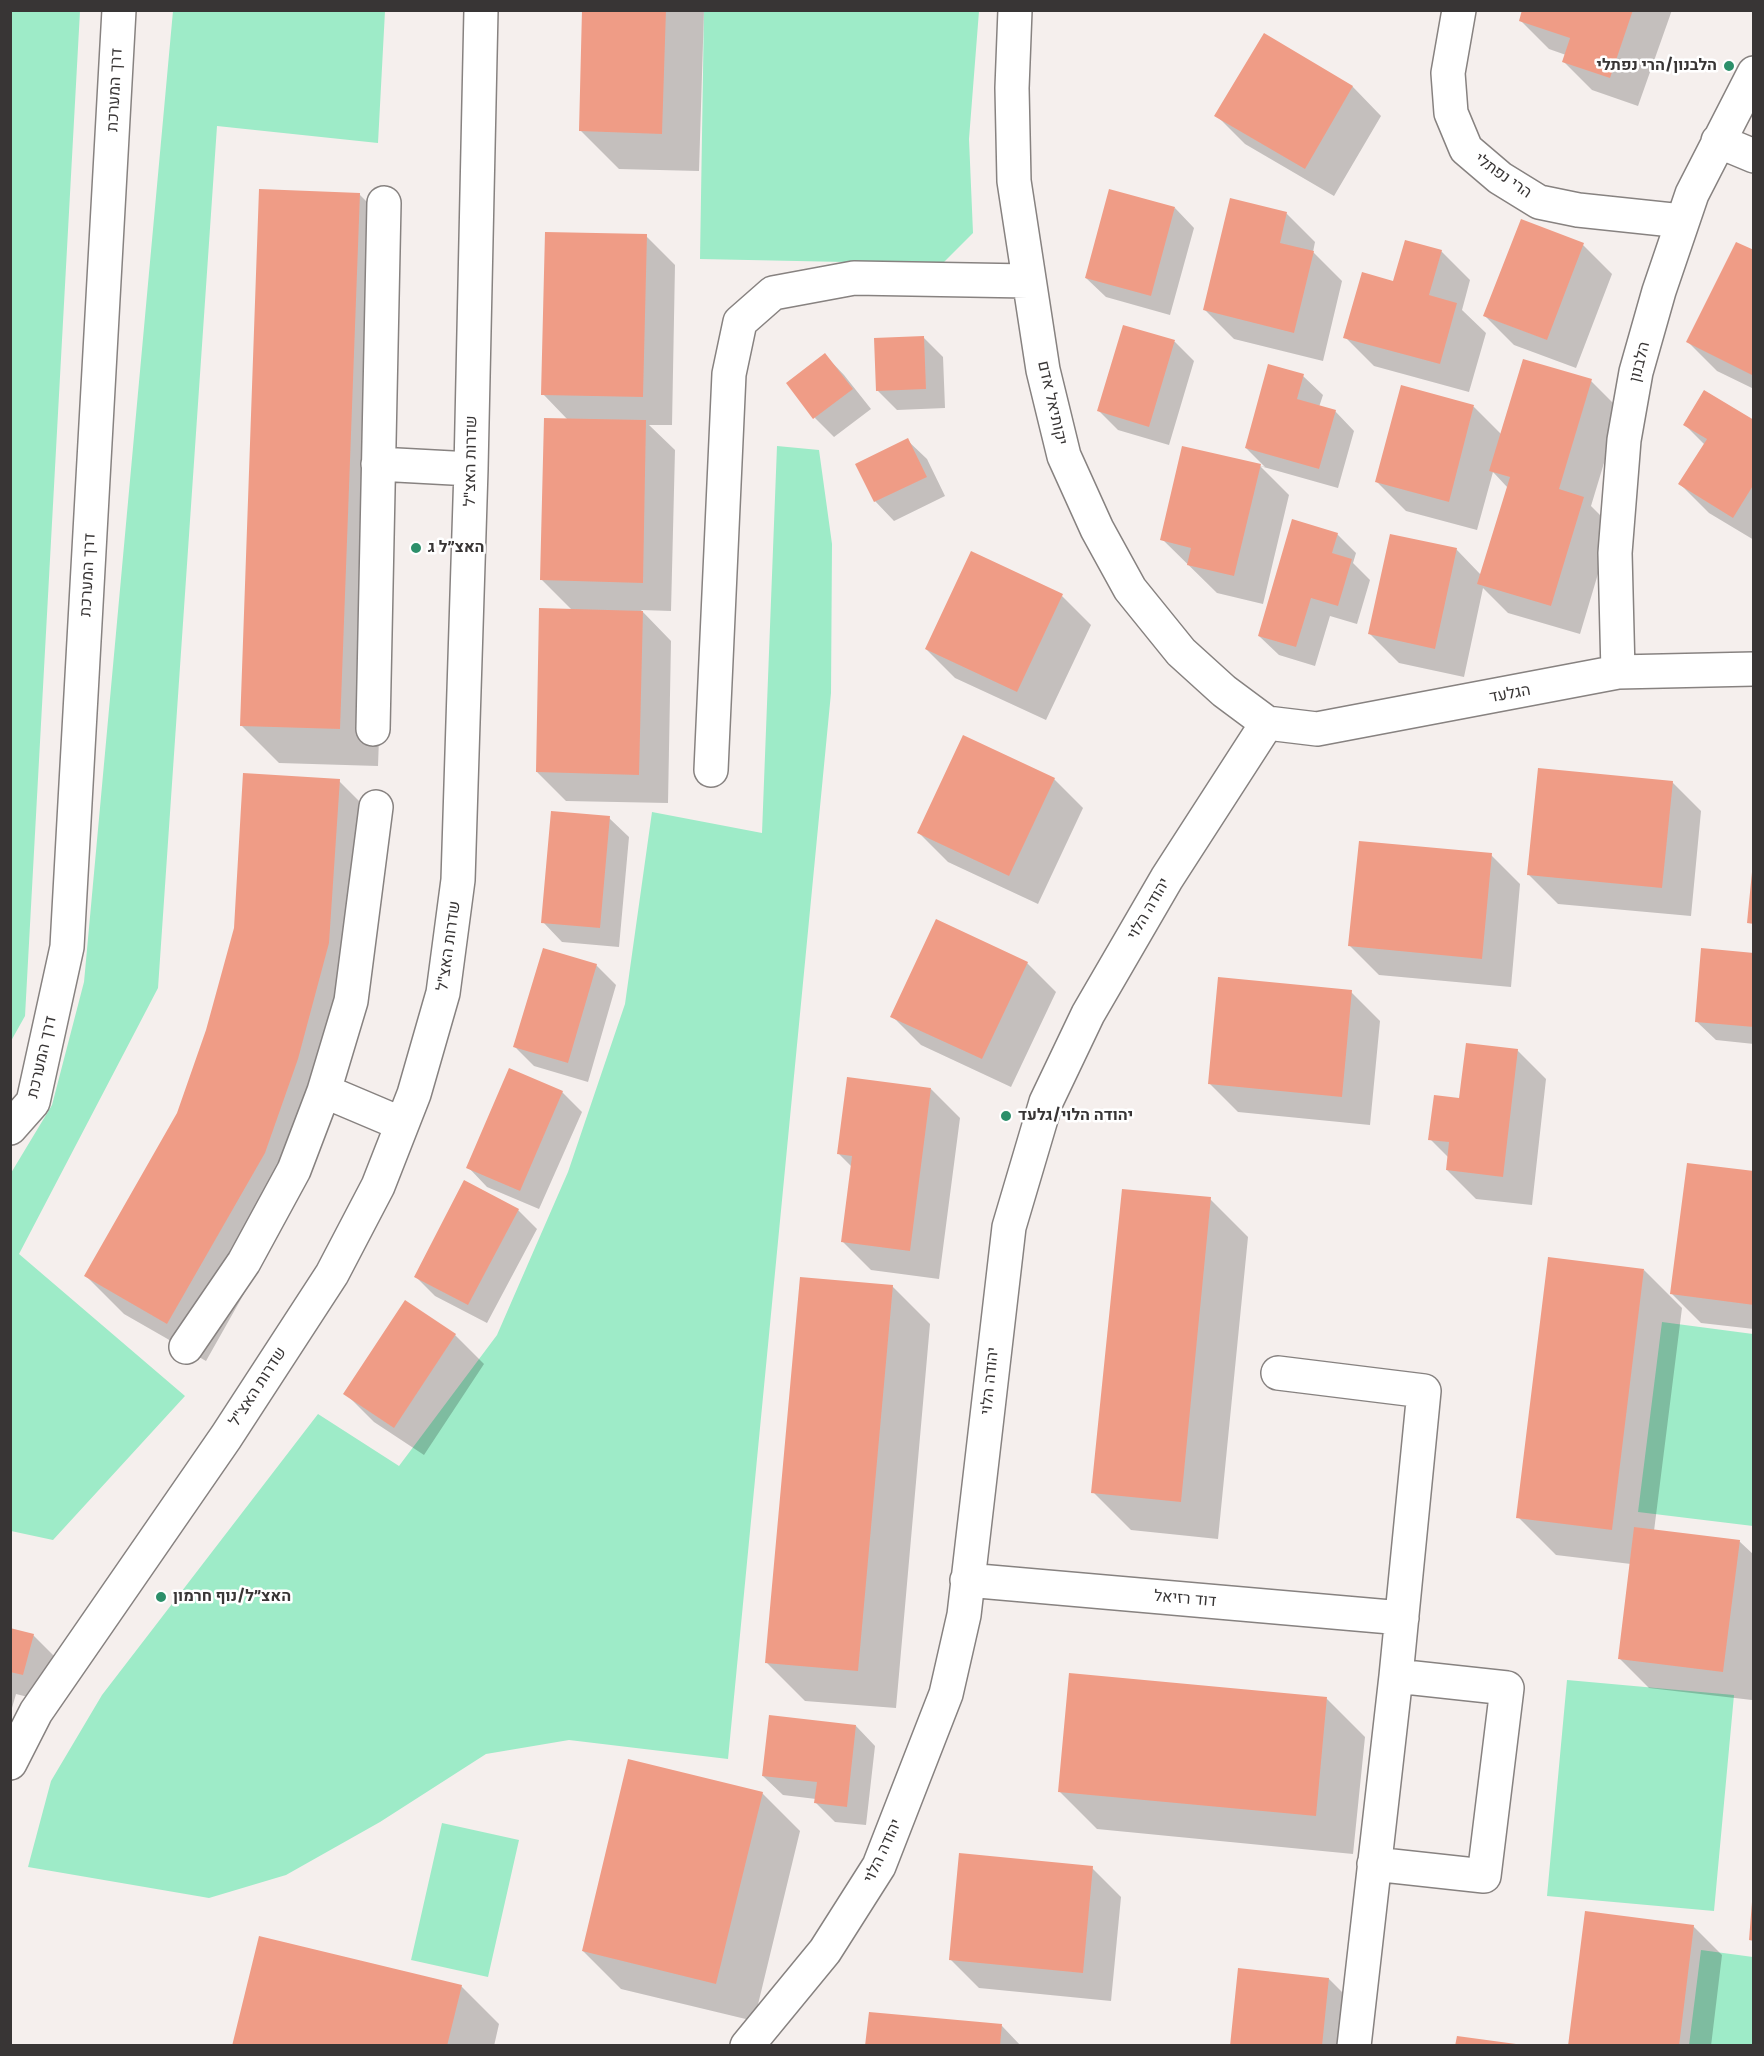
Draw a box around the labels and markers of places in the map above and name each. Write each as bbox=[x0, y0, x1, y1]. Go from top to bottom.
place label: הלבנון/הרי נפתלי bbox=[1597, 56, 1717, 76]
marker: הלבנון/הרי נפתלי bbox=[1722, 59, 1736, 73]
place label: האצ״ל ג bbox=[428, 538, 485, 558]
marker: האצ״ל ג bbox=[409, 541, 423, 555]
place label: יהודה הלוי/גלעד bbox=[1018, 1106, 1133, 1126]
marker: יהודה הלוי/גלעד bbox=[999, 1109, 1013, 1123]
place label: האצ״ל/נוף חרמון bbox=[173, 1587, 291, 1607]
marker: האצ״ל/נוף חרמון bbox=[154, 1590, 168, 1604]

